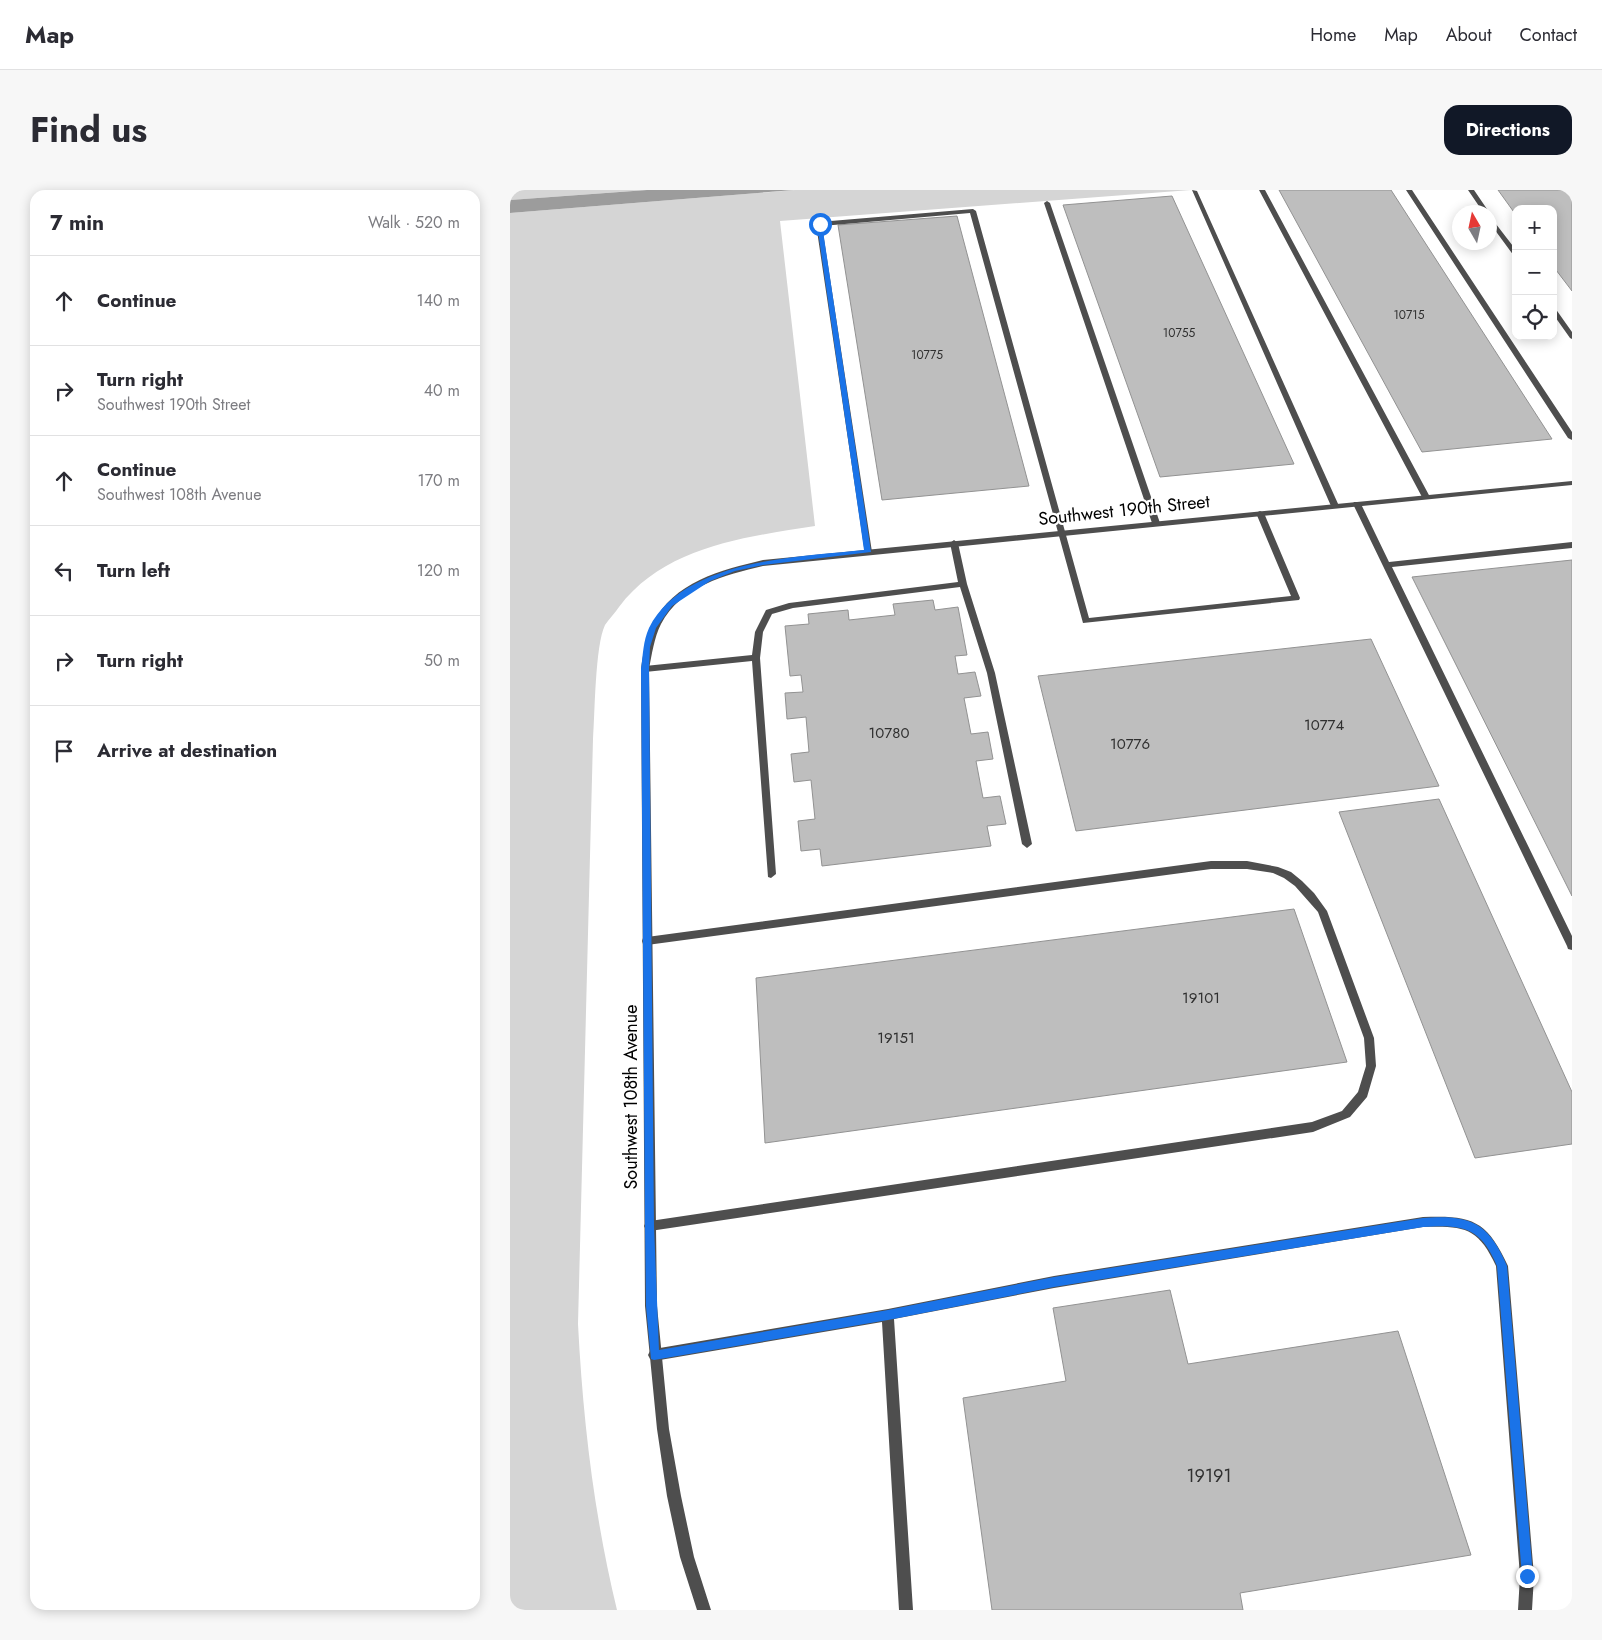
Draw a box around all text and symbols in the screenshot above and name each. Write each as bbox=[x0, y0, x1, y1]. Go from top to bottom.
text: Map bbox=[25, 17, 74, 52]
text: Home bbox=[1310, 22, 1356, 48]
text: Map bbox=[1384, 22, 1418, 48]
text: About bbox=[1446, 22, 1491, 48]
text: Contact bbox=[1519, 22, 1577, 48]
text: Find us bbox=[30, 105, 147, 155]
button: Directions bbox=[1444, 105, 1572, 155]
north arrow bbox=[1452, 205, 1497, 250]
map controls bbox=[1512, 205, 1557, 340]
button: + bbox=[1512, 205, 1557, 250]
text: 7 min bbox=[50, 208, 104, 238]
text: Walk · 520 m bbox=[368, 211, 460, 234]
route start bbox=[809, 213, 832, 236]
button: − bbox=[1512, 250, 1557, 295]
icon: ahead bbox=[50, 287, 78, 315]
text: Continue bbox=[97, 287, 176, 314]
text: 140 m bbox=[417, 289, 460, 312]
button: locate bbox=[1512, 295, 1557, 340]
house number: 10715 bbox=[1393, 306, 1425, 324]
house number: 10755 bbox=[1163, 324, 1195, 342]
house number: 10775 bbox=[911, 346, 943, 364]
text: Turn right bbox=[97, 366, 183, 393]
icon: right bbox=[50, 377, 78, 405]
text: 40 m bbox=[424, 379, 460, 402]
text: Southwest 190th Street bbox=[97, 393, 250, 416]
text: Continue bbox=[97, 456, 176, 483]
icon: ahead bbox=[50, 467, 78, 495]
text: 170 m bbox=[418, 469, 460, 492]
text: Southwest 108th Avenue bbox=[97, 483, 261, 506]
street label: Southwest 190th Street bbox=[1037, 488, 1212, 532]
icon: left bbox=[50, 557, 78, 585]
text: Turn left bbox=[97, 557, 170, 584]
text: 120 m bbox=[417, 559, 460, 582]
icon: right bbox=[50, 647, 78, 675]
text: Turn right bbox=[97, 647, 183, 674]
text: 50 m bbox=[424, 649, 460, 672]
house number: 10774 bbox=[1304, 714, 1344, 736]
house number: 10780 bbox=[869, 722, 909, 744]
house number: 10776 bbox=[1110, 733, 1150, 755]
icon: arrive bbox=[50, 737, 78, 765]
text: Arrive at destination bbox=[97, 737, 277, 764]
house number: 19101 bbox=[1182, 987, 1220, 1009]
street label: Southwest 108th Avenue bbox=[618, 1004, 644, 1190]
house number: 19151 bbox=[877, 1027, 915, 1049]
house number: 19191 bbox=[1186, 1463, 1232, 1489]
route end bbox=[1516, 1565, 1539, 1588]

